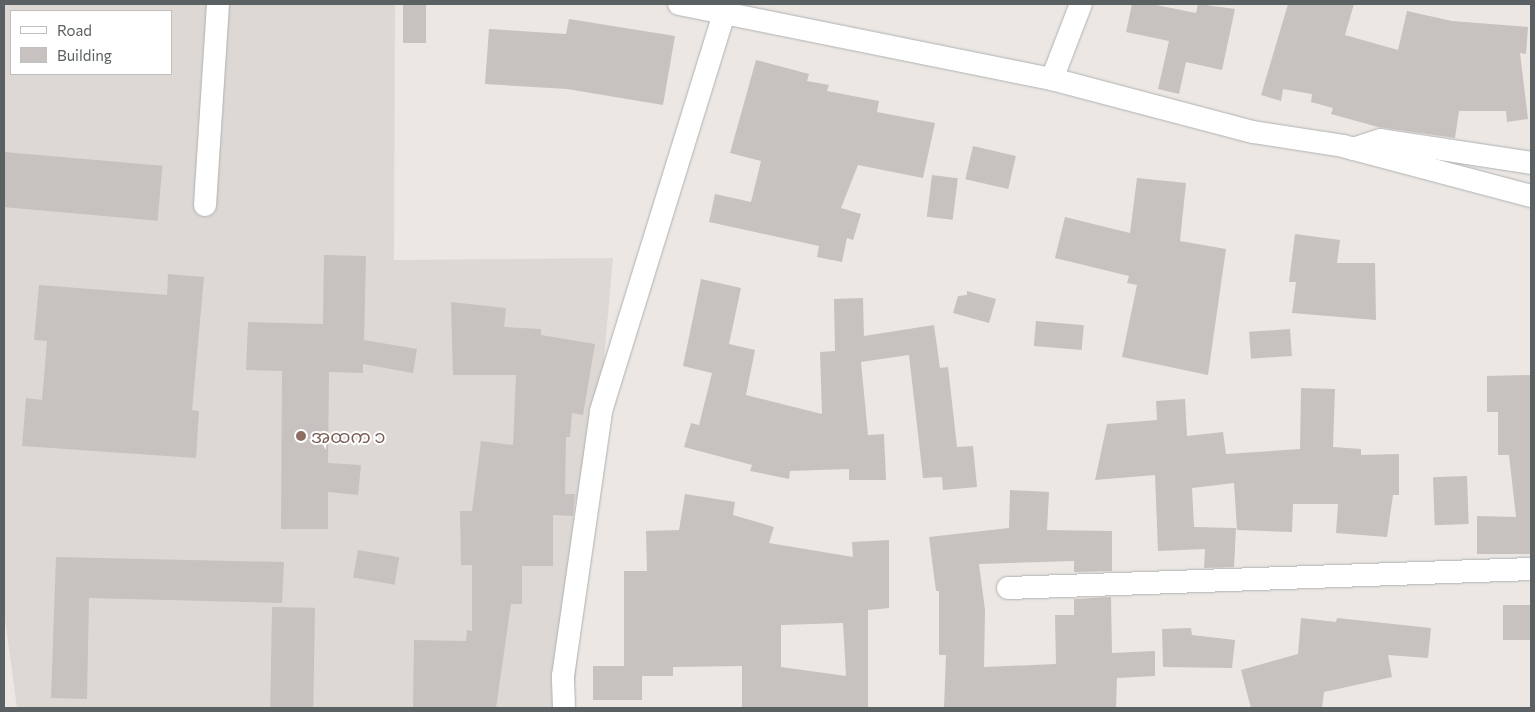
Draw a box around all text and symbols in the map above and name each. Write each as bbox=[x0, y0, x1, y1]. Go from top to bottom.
legend bbox=[10, 10, 172, 75]
text: Road bbox=[57, 21, 92, 39]
text: Building bbox=[57, 46, 112, 64]
place label: အထက ၁ bbox=[311, 425, 385, 447]
marker: အထက ၁ bbox=[295, 430, 307, 442]

